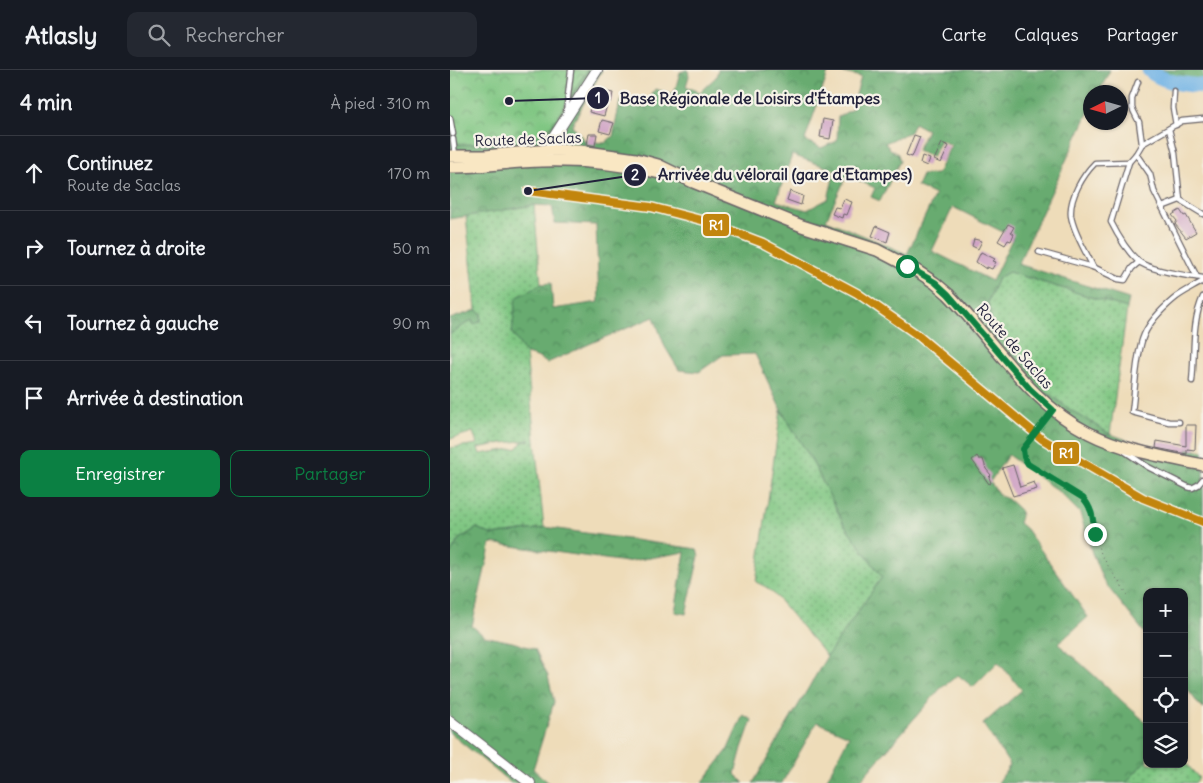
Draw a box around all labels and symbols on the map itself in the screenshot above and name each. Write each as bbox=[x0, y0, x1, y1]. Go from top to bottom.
callout: Base Régionale de Loisirs d'Étampes bbox=[585, 82, 890, 113]
north arrow bbox=[1083, 85, 1128, 130]
text: 1 bbox=[595, 88, 601, 107]
text: Base Régionale de Loisirs d'Étampes bbox=[620, 88, 880, 109]
street label: Route de Saclas bbox=[474, 128, 582, 150]
callout: Arrivée du vélorail (gare d'Etampes) bbox=[623, 159, 922, 190]
text: Arrivée du vélorail (gare d'Etampes) bbox=[658, 164, 912, 185]
text: 2 bbox=[631, 165, 639, 184]
line badge: R1 bbox=[702, 213, 730, 237]
text: R1 bbox=[709, 216, 723, 234]
route start bbox=[896, 255, 919, 278]
street label: Route de Saclas bbox=[973, 299, 1057, 393]
line badge: R1 bbox=[1052, 441, 1080, 465]
text: R1 bbox=[1059, 444, 1073, 462]
route end bbox=[1084, 523, 1107, 546]

